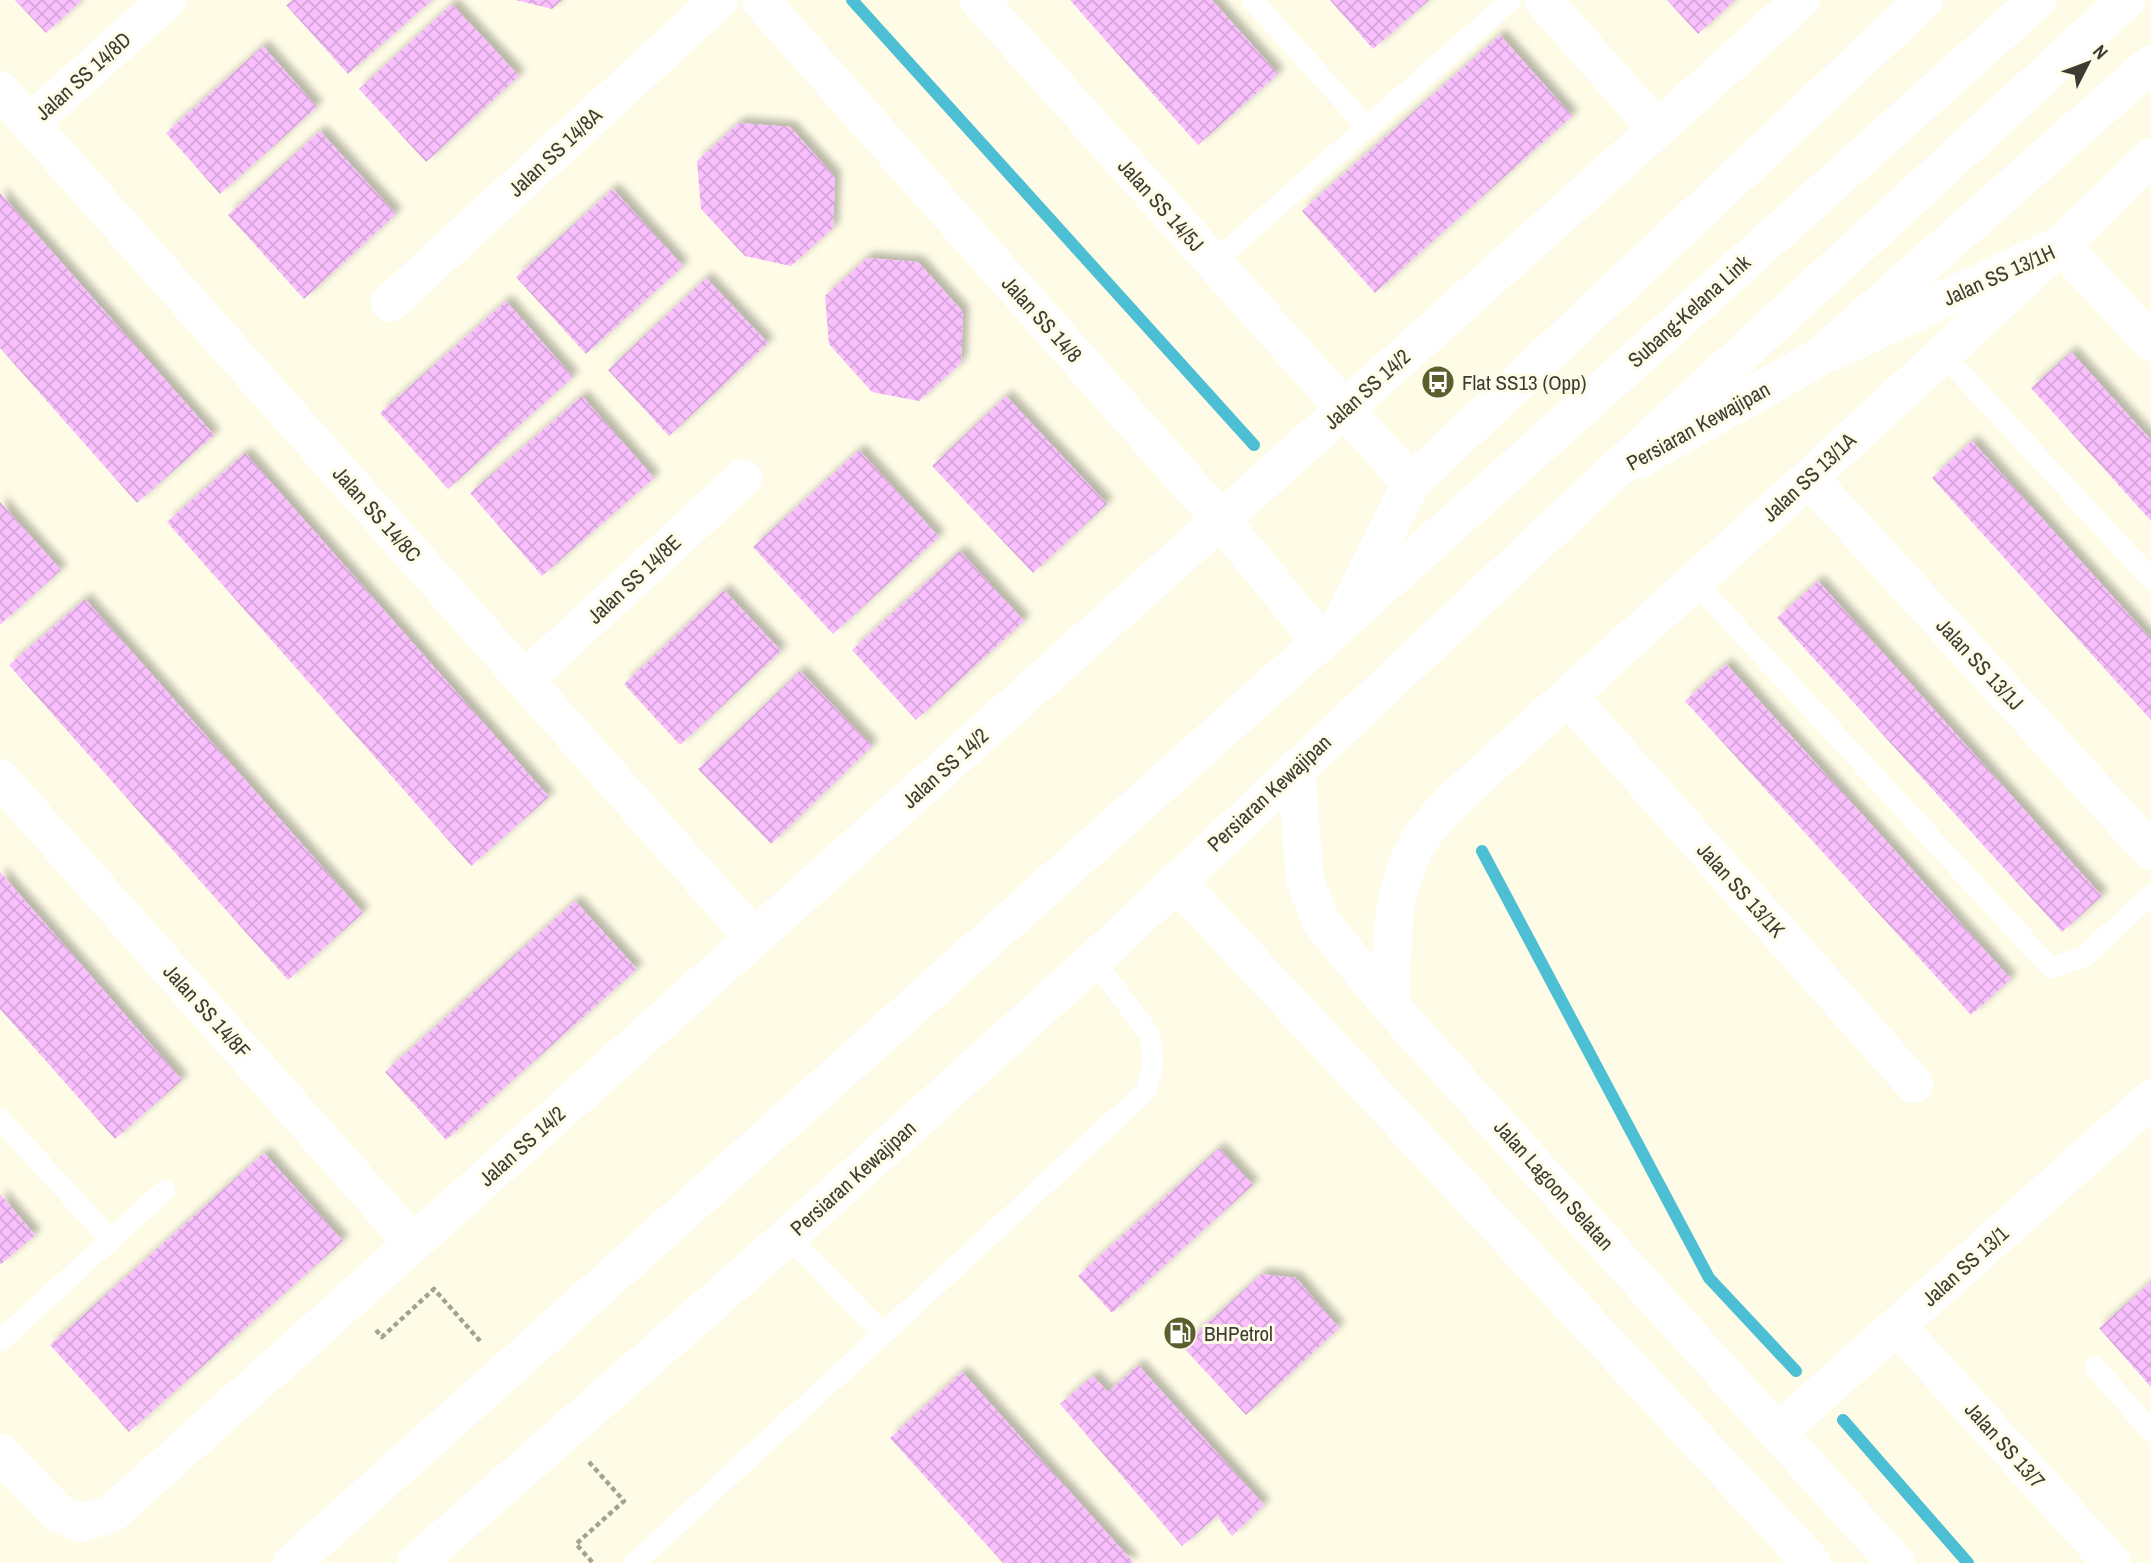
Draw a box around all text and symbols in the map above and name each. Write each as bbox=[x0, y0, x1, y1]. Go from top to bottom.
street label: Jalan SS 14/8D bbox=[29, 25, 137, 127]
north arrow bbox=[2053, 28, 2123, 98]
text: N bbox=[2087, 39, 2114, 65]
street label: Jalan SS 14/8A bbox=[502, 101, 609, 203]
street label: Jalan SS 14/5J bbox=[1111, 152, 1211, 258]
street label: Jalan SS 13/1H bbox=[1938, 237, 2060, 313]
street label: Subang-Kelana Link bbox=[1621, 248, 1757, 374]
street label: Jalan SS 14/8 bbox=[995, 269, 1089, 369]
street label: Jalan SS 14/2 bbox=[1317, 342, 1417, 436]
bus stop icon: Flat SS13 (Opp) bbox=[1419, 363, 1457, 401]
place label: Flat SS13 (Opp) bbox=[1462, 368, 1586, 397]
street label: Persiaran Kewajipan bbox=[1621, 375, 1775, 477]
street label: Jalan SS 13/1A bbox=[1756, 426, 1863, 528]
street label: Jalan SS 14/8C bbox=[326, 460, 428, 568]
street label: Jalan SS 14/8E bbox=[581, 528, 687, 630]
street label: Jalan SS 13/1J bbox=[1930, 612, 2030, 716]
street label: Jalan SS 14/2 bbox=[895, 721, 995, 815]
street label: Persiaran Kewajipan bbox=[1201, 728, 1337, 858]
street label: Jalan SS 13/1K bbox=[1691, 836, 1792, 944]
street label: Jalan SS 14/8F bbox=[157, 958, 257, 1064]
street label: Jalan SS 14/2 bbox=[472, 1099, 572, 1193]
street label: Jalan Lagoon Selatan bbox=[1487, 1113, 1621, 1257]
street label: Persiaran Kewajipan bbox=[784, 1114, 922, 1242]
street label: Jalan SS 13/1 bbox=[1915, 1219, 2015, 1313]
fuel station icon: BHPetrol bbox=[1161, 1314, 1199, 1352]
place label: BHPetrol bbox=[1204, 1319, 1273, 1348]
street label: Jalan SS 13/7 bbox=[1958, 1395, 2052, 1495]

